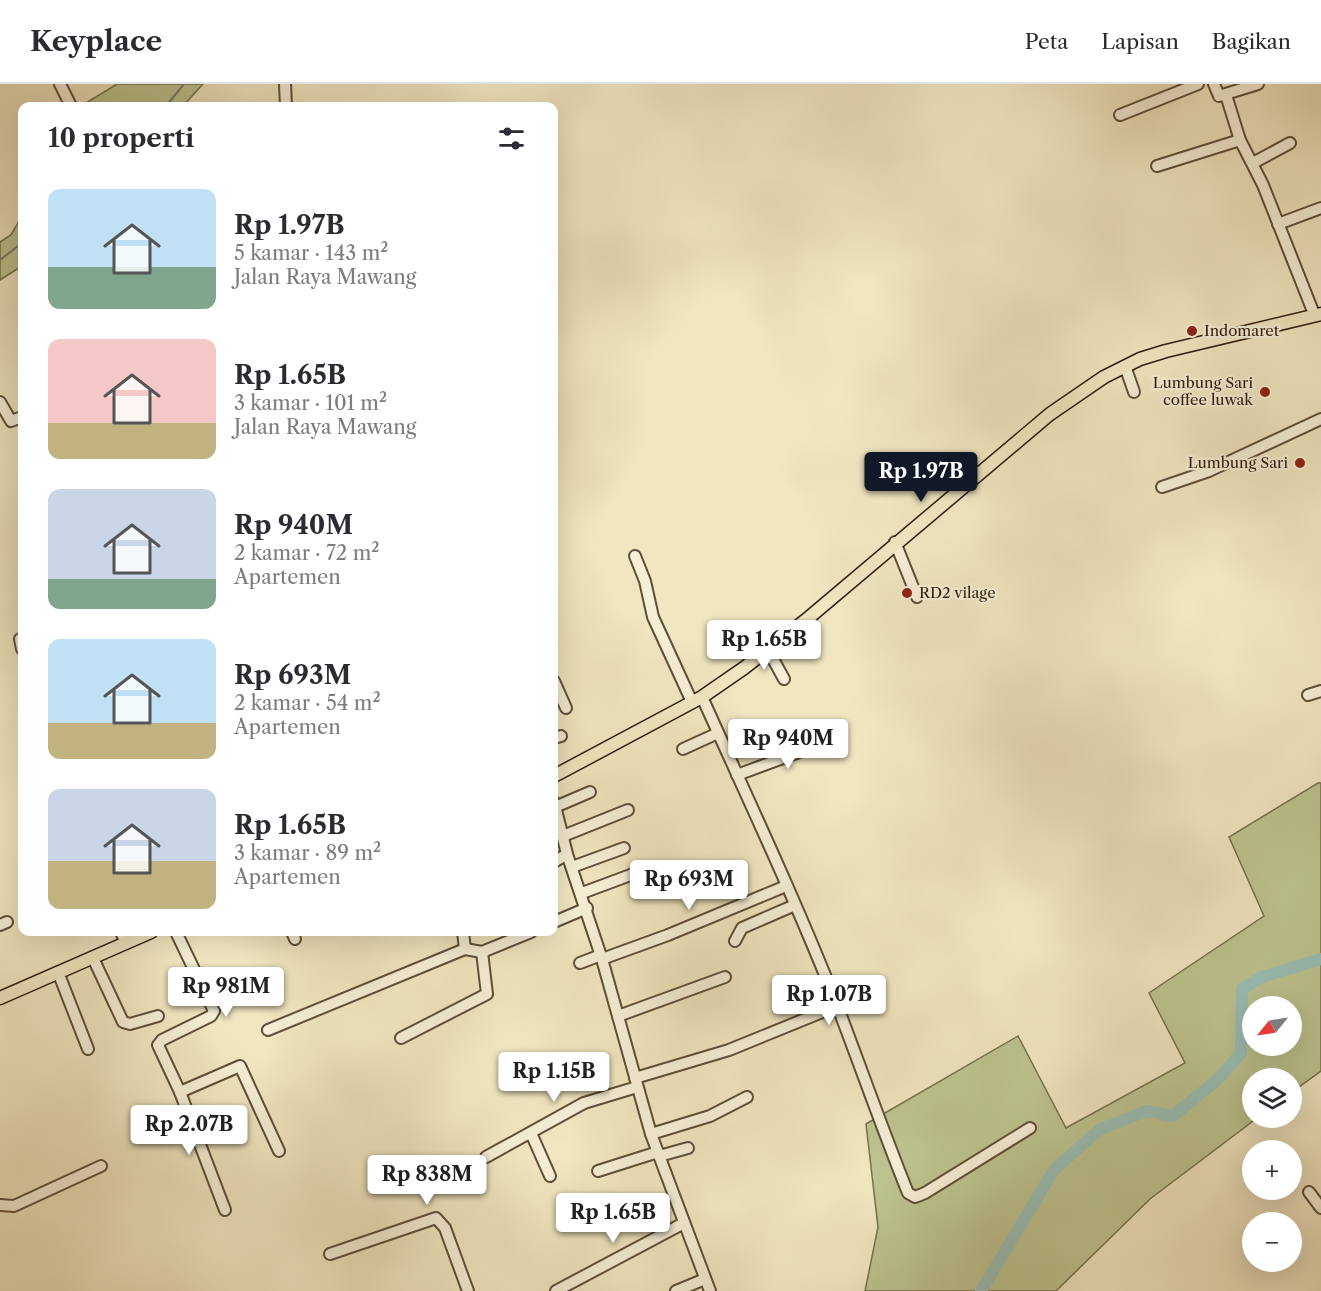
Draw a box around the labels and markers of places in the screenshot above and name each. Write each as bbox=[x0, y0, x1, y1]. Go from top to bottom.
place label: Indomaret bbox=[1204, 321, 1280, 340]
marker: Indomaret bbox=[1185, 324, 1199, 338]
place label: Lumbung Sari coffee luwak bbox=[1153, 373, 1254, 409]
marker: Lumbung Sari coffee luwak bbox=[1258, 385, 1272, 399]
pin: Rp 1.97B bbox=[859, 452, 983, 503]
place label: Lumbung Sari bbox=[1188, 453, 1288, 472]
marker: Lumbung Sari bbox=[1293, 456, 1307, 470]
place label: RD2 vilage bbox=[919, 583, 996, 602]
marker: RD2 vilage bbox=[900, 586, 914, 600]
pin: Rp 1.65B bbox=[702, 620, 826, 671]
pin: Rp 940M bbox=[733, 719, 843, 770]
pin: Rp 693M bbox=[634, 860, 744, 911]
pin: Rp 981M bbox=[171, 967, 281, 1018]
pin: Rp 1.07B bbox=[767, 975, 891, 1026]
pin: Rp 1.15B bbox=[492, 1052, 616, 1103]
pin: Rp 2.07B bbox=[127, 1105, 251, 1156]
pin: Rp 838M bbox=[372, 1155, 482, 1206]
pin: Rp 1.65B bbox=[551, 1193, 675, 1244]

